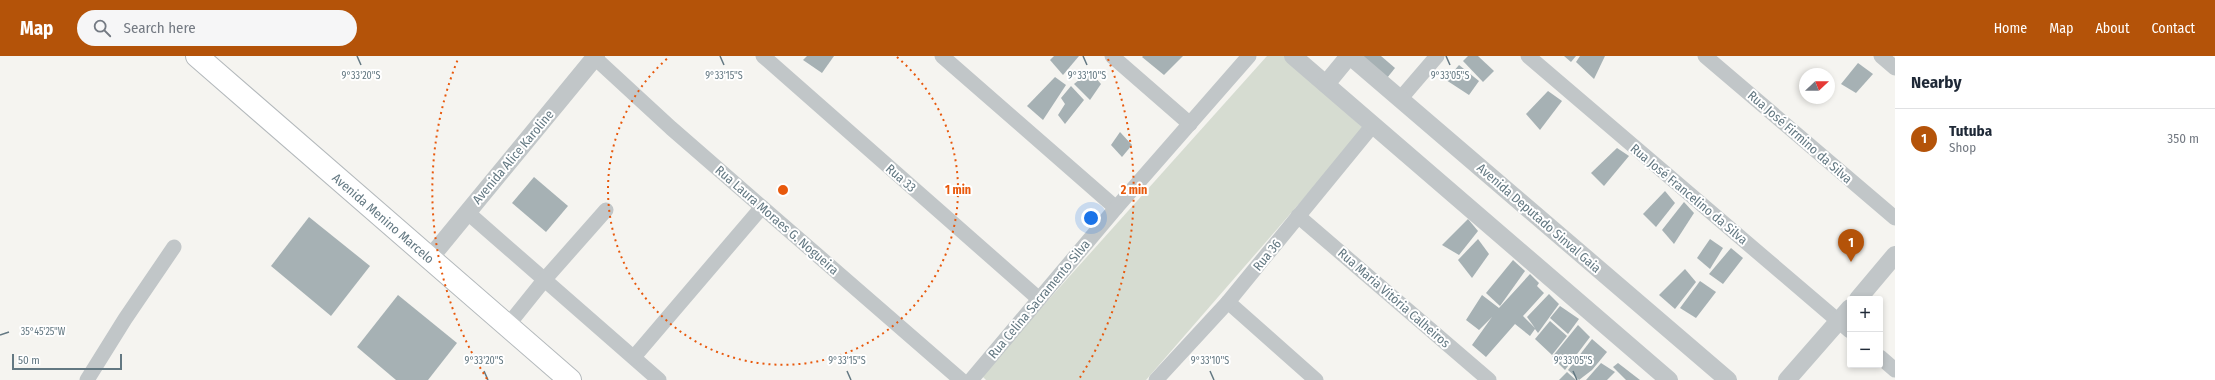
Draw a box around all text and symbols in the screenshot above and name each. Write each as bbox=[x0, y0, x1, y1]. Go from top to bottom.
search box bbox=[77, 10, 357, 46]
text: Map bbox=[20, 17, 53, 40]
icon: search bbox=[91, 17, 113, 39]
text: Search here bbox=[123, 19, 196, 37]
text: Home bbox=[1994, 20, 2027, 37]
text: Map bbox=[2049, 20, 2073, 37]
text: About bbox=[2095, 20, 2130, 37]
text: Contact bbox=[2152, 20, 2195, 37]
north arrow bbox=[1799, 68, 1835, 104]
text: 9°33'20"S bbox=[342, 70, 380, 82]
text: 9°33'15"S bbox=[705, 70, 743, 82]
text: 9°33'10"S bbox=[1068, 70, 1106, 82]
text: 9°33'05"S bbox=[1431, 70, 1469, 82]
text: Nearby bbox=[1911, 72, 1962, 93]
street label: Rua José Firmino da Silva bbox=[1745, 88, 1855, 186]
street label: Avenida Alice Karoline bbox=[469, 107, 557, 207]
text: Tutuba bbox=[1949, 122, 1992, 140]
text: 1 bbox=[1921, 131, 1927, 146]
text: 350 m bbox=[2167, 131, 2199, 146]
text: Shop bbox=[1949, 140, 1976, 155]
street label: Rua José Francelino da Silva bbox=[1628, 141, 1750, 247]
street label: Avenida Deputado Sinval Gaia bbox=[1474, 160, 1604, 276]
street label: Rua 33 bbox=[883, 161, 919, 195]
street label: Rua Laura Moraes G. Nogueira bbox=[712, 162, 842, 278]
street label: Avenida Menino Marcelo bbox=[330, 170, 438, 266]
centre of rings bbox=[776, 183, 790, 197]
text: 1 min bbox=[945, 183, 971, 197]
text: 2 min bbox=[1120, 183, 1147, 197]
your location bbox=[1081, 208, 1101, 228]
pin: 1 bbox=[1838, 229, 1864, 262]
street label: Rua 36 bbox=[1250, 236, 1284, 274]
street label: Rua Celina Sacramento Silva bbox=[985, 237, 1093, 361]
street label: Rua Maria Vitória Calheiros bbox=[1335, 245, 1453, 351]
map controls bbox=[1847, 296, 1883, 368]
button: + bbox=[1847, 296, 1883, 332]
text: 35°45'25"W bbox=[21, 326, 66, 338]
button: − bbox=[1847, 332, 1883, 368]
scale bar bbox=[12, 352, 122, 371]
text: 50 m bbox=[18, 354, 40, 367]
text: 9°33'20"S bbox=[465, 355, 503, 367]
text: 9°33'15"S bbox=[828, 355, 866, 367]
text: 9°33'10"S bbox=[1191, 355, 1229, 367]
text: 9°33'05"S bbox=[1554, 355, 1592, 367]

